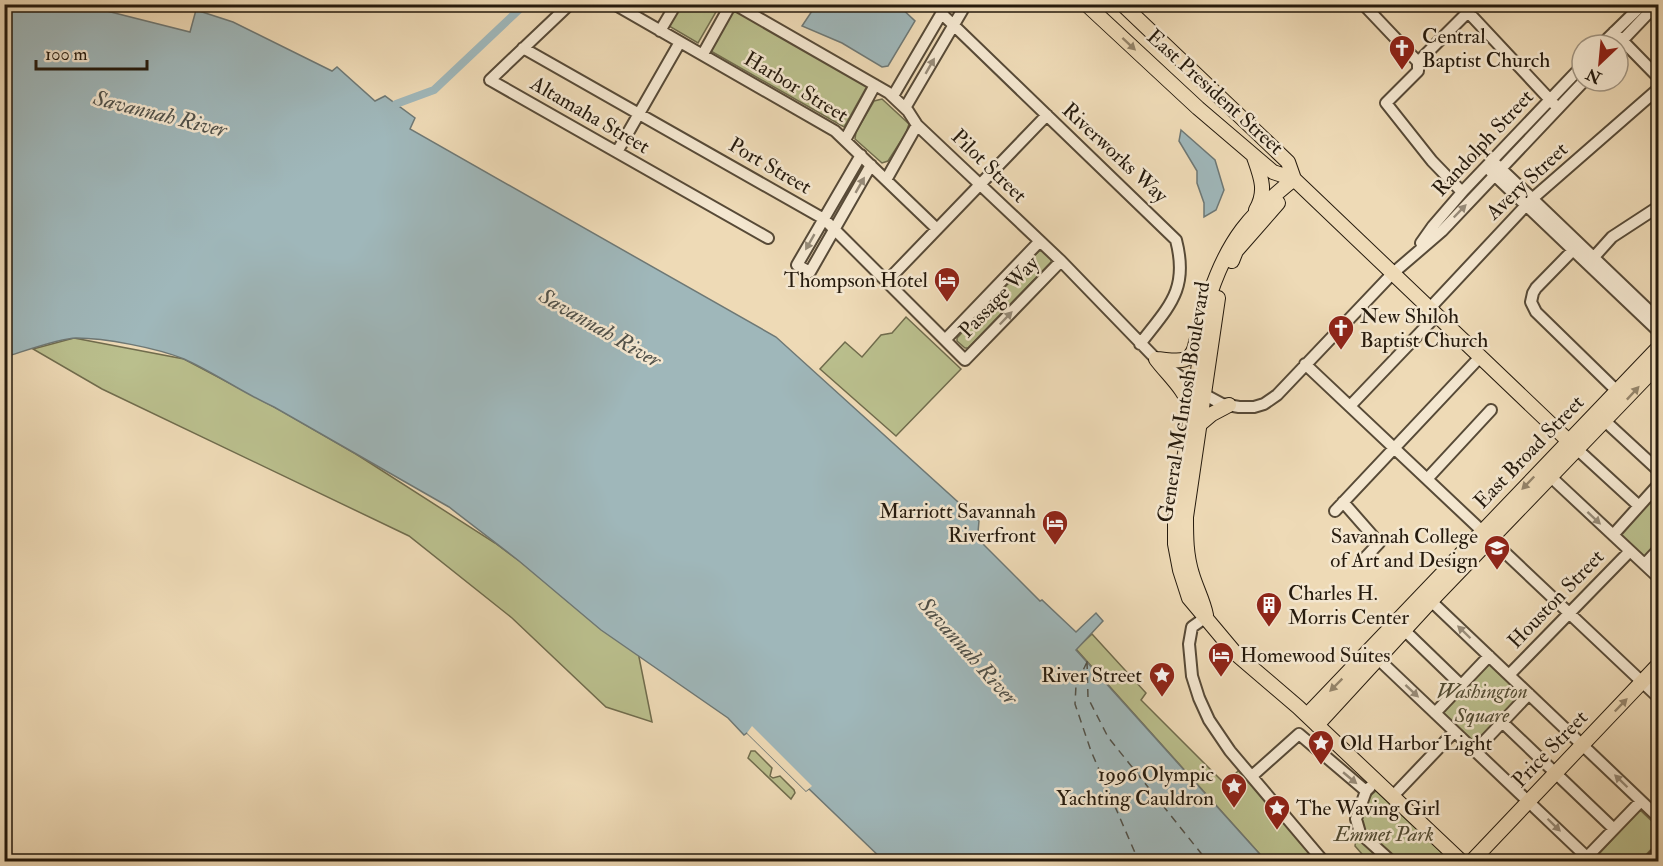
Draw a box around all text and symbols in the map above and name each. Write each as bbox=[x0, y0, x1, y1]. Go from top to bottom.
street label: East President Street bbox=[1141, 23, 1289, 161]
place label: Central Baptist Church bbox=[1422, 23, 1550, 74]
scale bar bbox=[36, 33, 147, 71]
church icon: Central Baptist Church bbox=[1387, 33, 1417, 71]
north arrow bbox=[1570, 33, 1630, 93]
one-way arrow bbox=[1121, 37, 1136, 50]
text: 100 m bbox=[45, 43, 88, 66]
street label: Harbor Street bbox=[739, 45, 853, 129]
one-way arrow bbox=[924, 58, 935, 74]
text: N bbox=[1582, 63, 1606, 88]
street label: Altamaha Street bbox=[525, 69, 655, 160]
water label: Savannah River bbox=[89, 84, 231, 145]
street label: Randolph Street bbox=[1427, 84, 1540, 202]
street label: Riverworks Way bbox=[1056, 97, 1174, 210]
street label: Pilot Street bbox=[945, 123, 1033, 209]
street label: Port Street bbox=[724, 131, 817, 201]
street label: Avery Street bbox=[1480, 136, 1574, 227]
one-way arrow bbox=[854, 177, 865, 193]
one-way arrow bbox=[1453, 204, 1467, 219]
one-way arrow bbox=[805, 234, 816, 250]
street label: Passage Way bbox=[953, 250, 1045, 344]
hotel icon: Thompson Hotel bbox=[932, 265, 962, 303]
place label: Thompson Hotel bbox=[784, 267, 929, 294]
street label: General McIntosh Boulevard bbox=[1152, 279, 1216, 524]
water label: Savannah River bbox=[533, 281, 668, 375]
place label: New Shiloh Baptist Church bbox=[1360, 303, 1488, 354]
one-way arrow bbox=[998, 311, 1012, 325]
church icon: New Shiloh Baptist Church bbox=[1326, 313, 1356, 351]
one-way arrow bbox=[1626, 386, 1639, 401]
street label: East Broad Street bbox=[1468, 389, 1590, 515]
one-way arrow bbox=[1521, 476, 1535, 491]
place label: Marriott Savannah Riverfront bbox=[879, 498, 1036, 549]
hotel icon: Marriott Savannah Riverfront bbox=[1040, 508, 1070, 546]
one-way arrow bbox=[1587, 511, 1602, 525]
place label: Savannah College of Art and Design bbox=[1330, 523, 1478, 574]
school or university icon: Savannah College of Art and Design bbox=[1482, 533, 1512, 571]
street label: Houston Street bbox=[1502, 544, 1610, 654]
place label: Charles H. Morris Center bbox=[1288, 580, 1409, 631]
water label: Savannah River bbox=[911, 590, 1025, 712]
building icon: Charles H. Morris Center bbox=[1254, 590, 1284, 628]
one-way arrow bbox=[1457, 626, 1472, 639]
hotel icon: Homewood Suites bbox=[1206, 640, 1236, 678]
place label: Homewood Suites bbox=[1240, 642, 1391, 669]
place icon: River Street bbox=[1147, 660, 1177, 698]
place label: River Street bbox=[1041, 662, 1142, 689]
one-way arrow bbox=[1329, 678, 1343, 692]
park label: Washington Square bbox=[1436, 678, 1528, 729]
one-way arrow bbox=[1404, 684, 1419, 697]
one-way arrow bbox=[1613, 698, 1627, 712]
street label: Price Street bbox=[1506, 704, 1594, 794]
place icon: Old Harbor Light bbox=[1306, 728, 1336, 766]
place label: Old Harbor Light bbox=[1340, 730, 1492, 757]
place label: 1996 Olympic Yachting Cauldron bbox=[1056, 761, 1215, 812]
place icon: 1996 Olympic Yachting Cauldron bbox=[1219, 771, 1249, 809]
one-way arrow bbox=[1343, 771, 1358, 784]
one-way arrow bbox=[1614, 774, 1628, 788]
place icon: The Waving Girl bbox=[1262, 793, 1292, 831]
place label: The Waving Girl bbox=[1296, 795, 1441, 822]
one-way arrow bbox=[1546, 818, 1561, 832]
park label: Emmet Park bbox=[1332, 821, 1434, 848]

